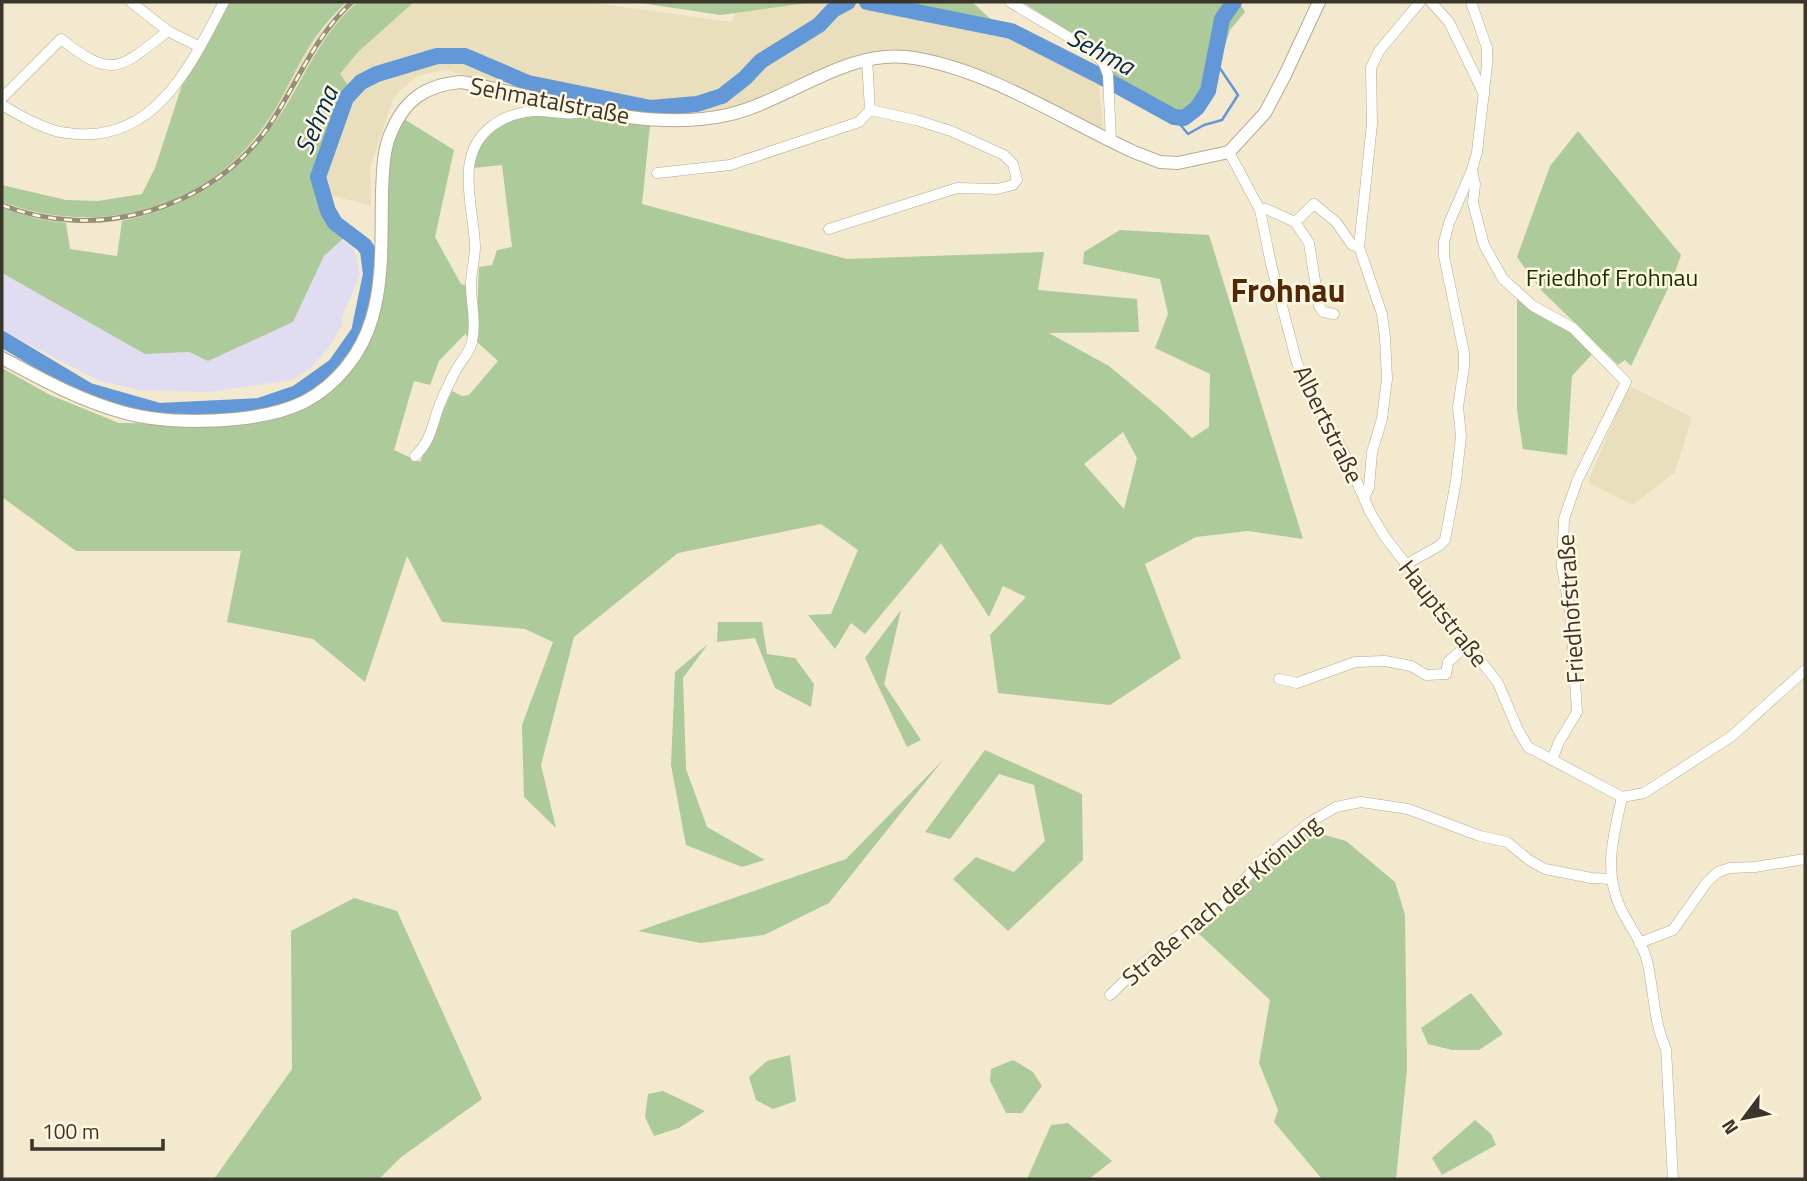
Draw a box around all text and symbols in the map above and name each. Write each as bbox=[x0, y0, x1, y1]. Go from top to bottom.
water label: Sehma bbox=[1060, 17, 1143, 86]
street label: Sehmatalstraße bbox=[467, 67, 633, 133]
water label: Sehma bbox=[284, 78, 349, 160]
park label: Friedhof Frohnau bbox=[1526, 259, 1698, 295]
district label: Frohnau bbox=[1231, 266, 1345, 314]
street label: Albertstraße bbox=[1285, 359, 1373, 489]
street label: Friedhofstraße bbox=[1547, 533, 1593, 685]
street label: Hauptstraße bbox=[1390, 552, 1498, 674]
street label: Straße nach der Krönung bbox=[1114, 806, 1328, 994]
north arrow bbox=[1709, 1083, 1779, 1153]
scale bar bbox=[32, 1108, 163, 1152]
text: N bbox=[1713, 1114, 1745, 1141]
text: 100 m bbox=[42, 1115, 99, 1147]

